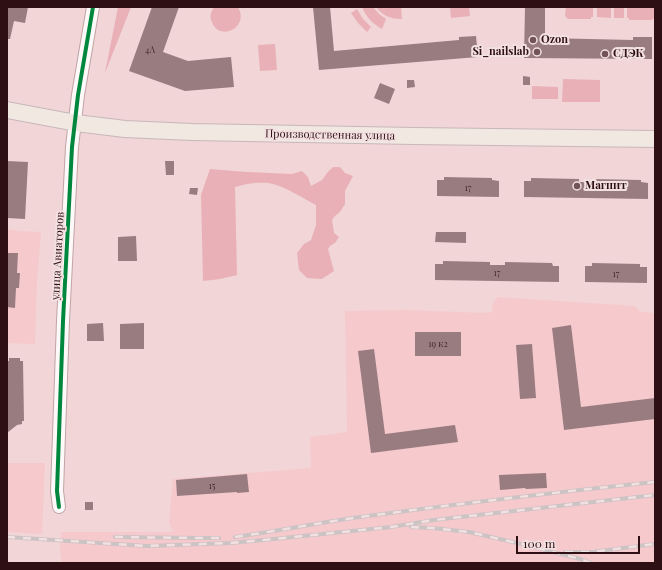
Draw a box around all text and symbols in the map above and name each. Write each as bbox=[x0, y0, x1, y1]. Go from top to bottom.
place label: Ozon bbox=[541, 33, 568, 47]
marker: Ozon bbox=[528, 35, 538, 45]
house number: 4А bbox=[145, 45, 155, 55]
place label: Si_nailslab bbox=[472, 45, 529, 59]
marker: Si_nailslab bbox=[532, 47, 542, 57]
place label: СДЭК bbox=[613, 47, 644, 61]
marker: СДЭК bbox=[600, 49, 610, 59]
street label: Производственная улица bbox=[265, 127, 395, 143]
place label: Магнит bbox=[585, 179, 627, 193]
marker: Магнит bbox=[572, 181, 582, 191]
house number: 17 bbox=[465, 183, 471, 193]
street label: улица Авиаторов bbox=[49, 212, 67, 300]
house number: 17 bbox=[494, 268, 500, 278]
house number: 17 bbox=[613, 269, 619, 279]
house number: 19 к2 bbox=[428, 339, 448, 349]
house number: 15 bbox=[209, 481, 215, 491]
scale bar bbox=[518, 528, 642, 554]
text: 100 m bbox=[523, 535, 555, 551]

